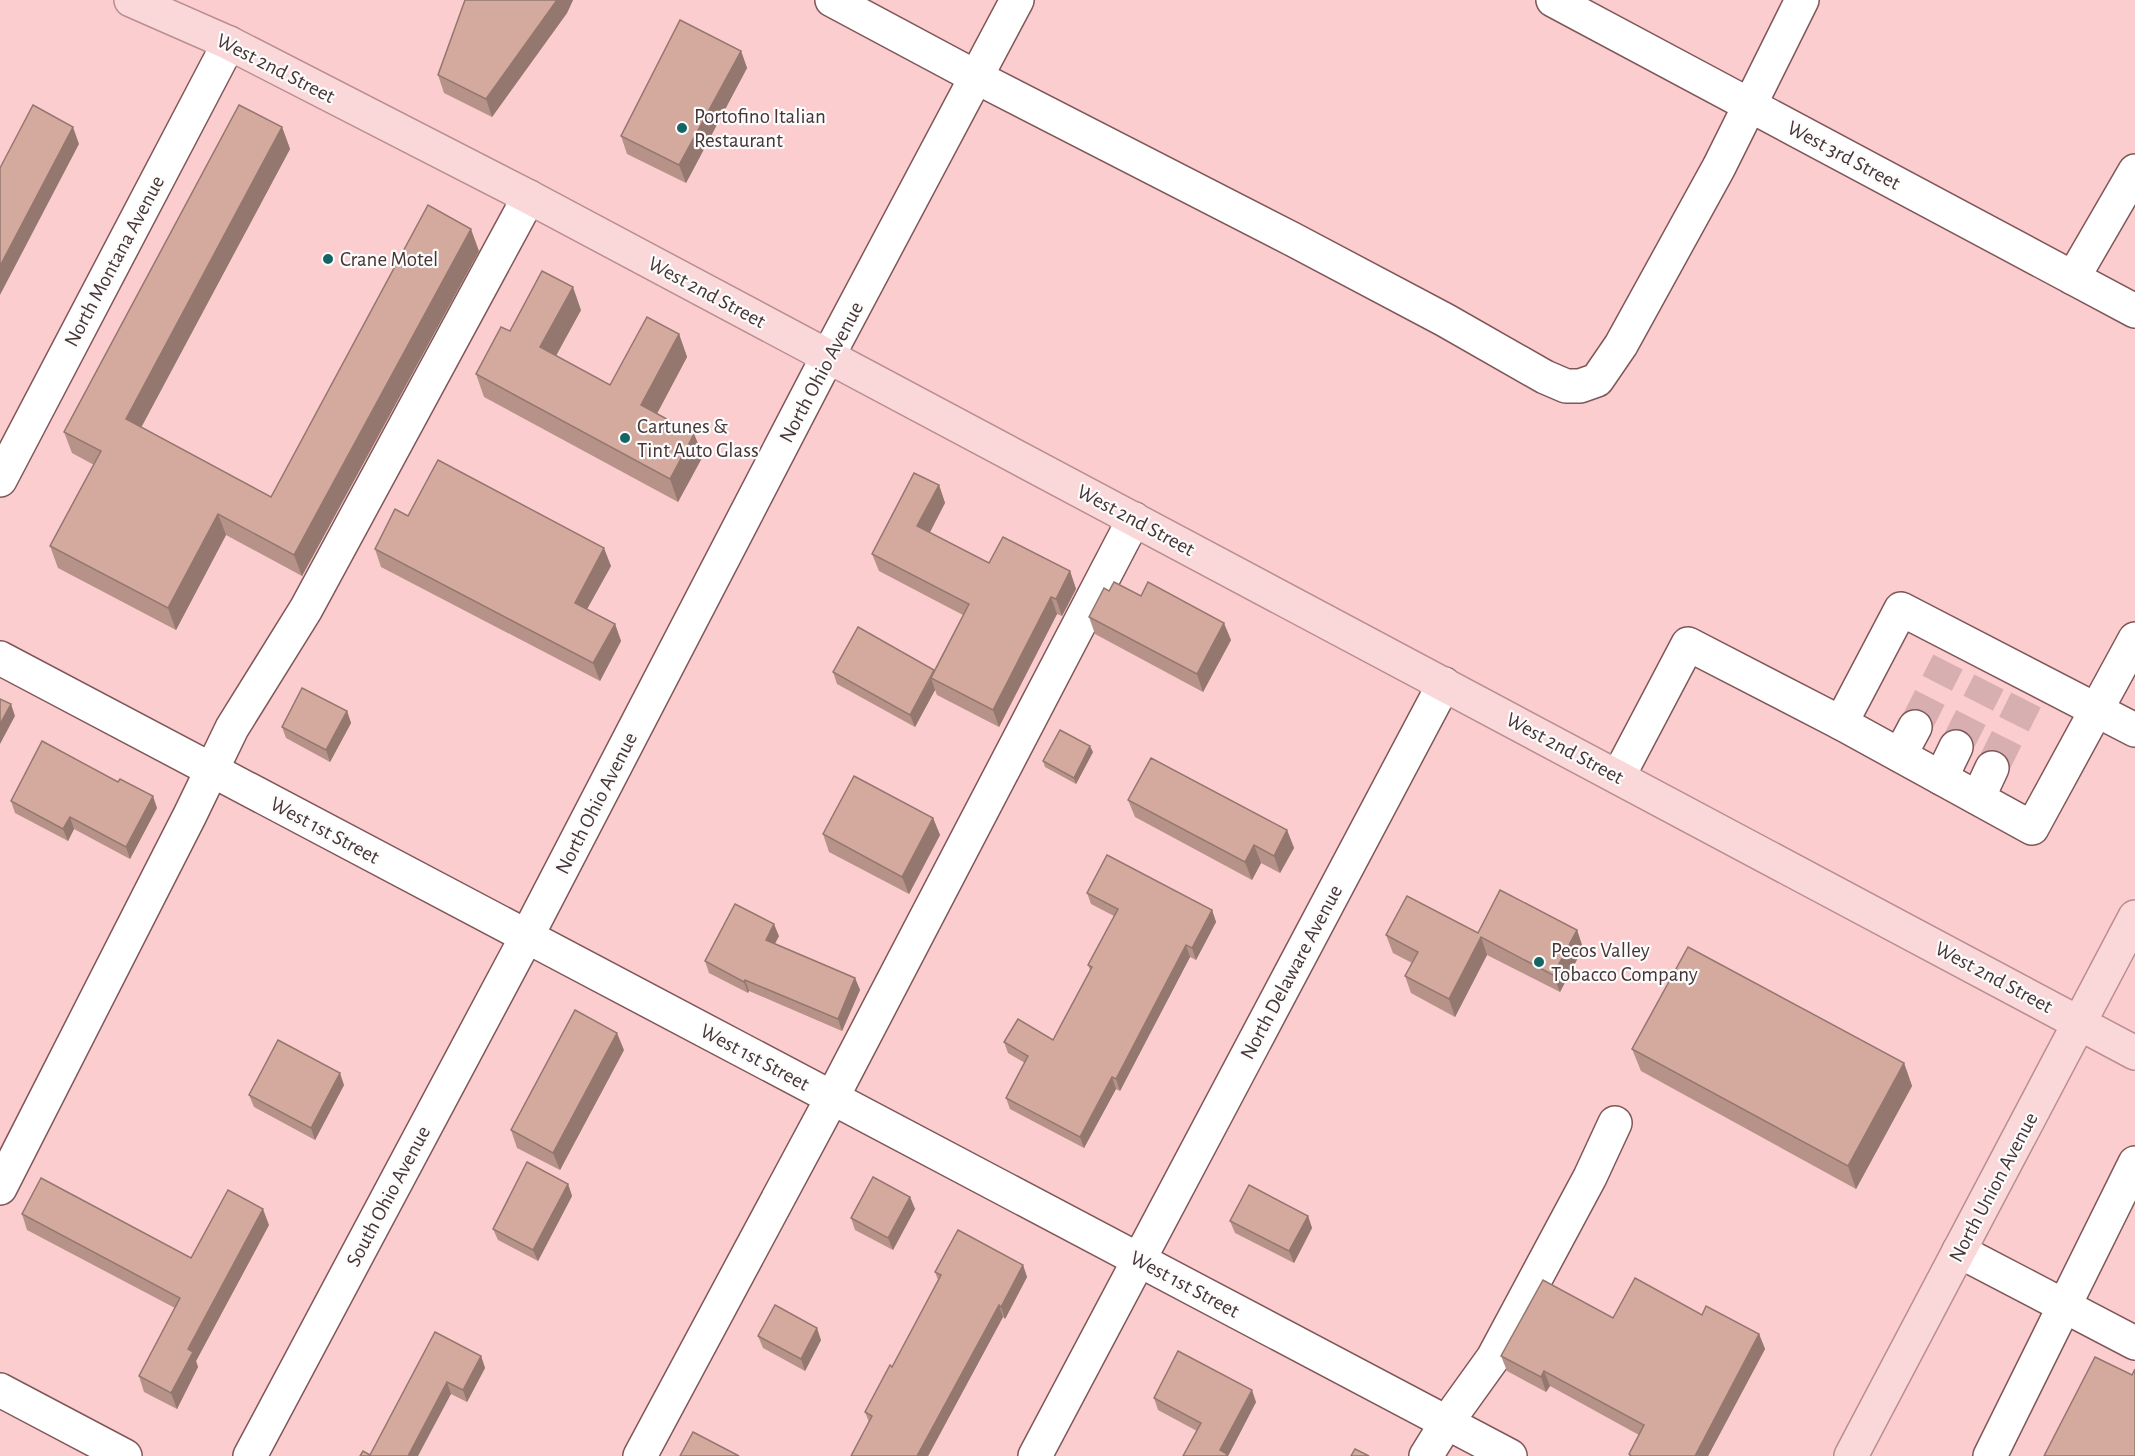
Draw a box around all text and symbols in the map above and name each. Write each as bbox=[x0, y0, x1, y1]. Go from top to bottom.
street label: West 2nd Street bbox=[213, 30, 339, 107]
place label: Portofino Italian Restaurant bbox=[694, 106, 826, 151]
street label: West 3rd Street bbox=[1784, 117, 1904, 194]
marker: Portofino Italian Restaurant bbox=[675, 121, 689, 135]
street label: North Montana Avenue bbox=[60, 172, 168, 350]
place label: Crane Motel bbox=[340, 249, 438, 270]
marker: Crane Motel bbox=[321, 252, 335, 266]
street label: West 2nd Street bbox=[645, 253, 769, 332]
street label: North Ohio Avenue bbox=[776, 298, 867, 446]
place label: Cartunes & Tint Auto Glass bbox=[637, 416, 759, 461]
marker: Cartunes & Tint Auto Glass bbox=[618, 431, 632, 445]
street label: West 2nd Street bbox=[1074, 481, 1198, 560]
street label: West 2nd Street bbox=[1503, 709, 1627, 788]
street label: North Ohio Avenue bbox=[552, 729, 641, 878]
street label: West 1st Street bbox=[267, 793, 383, 868]
street label: North Delaware Avenue bbox=[1237, 882, 1346, 1063]
street label: West 2nd Street bbox=[1932, 938, 2056, 1017]
place label: Pecos Valley Tobacco Company bbox=[1551, 940, 1698, 985]
marker: Pecos Valley Tobacco Company bbox=[1532, 955, 1546, 969]
street label: West 1st Street bbox=[697, 1020, 813, 1095]
street label: North Union Avenue bbox=[1945, 1109, 2042, 1266]
street label: South Ohio Avenue bbox=[343, 1122, 434, 1270]
street label: West 1st Street bbox=[1127, 1247, 1243, 1322]

